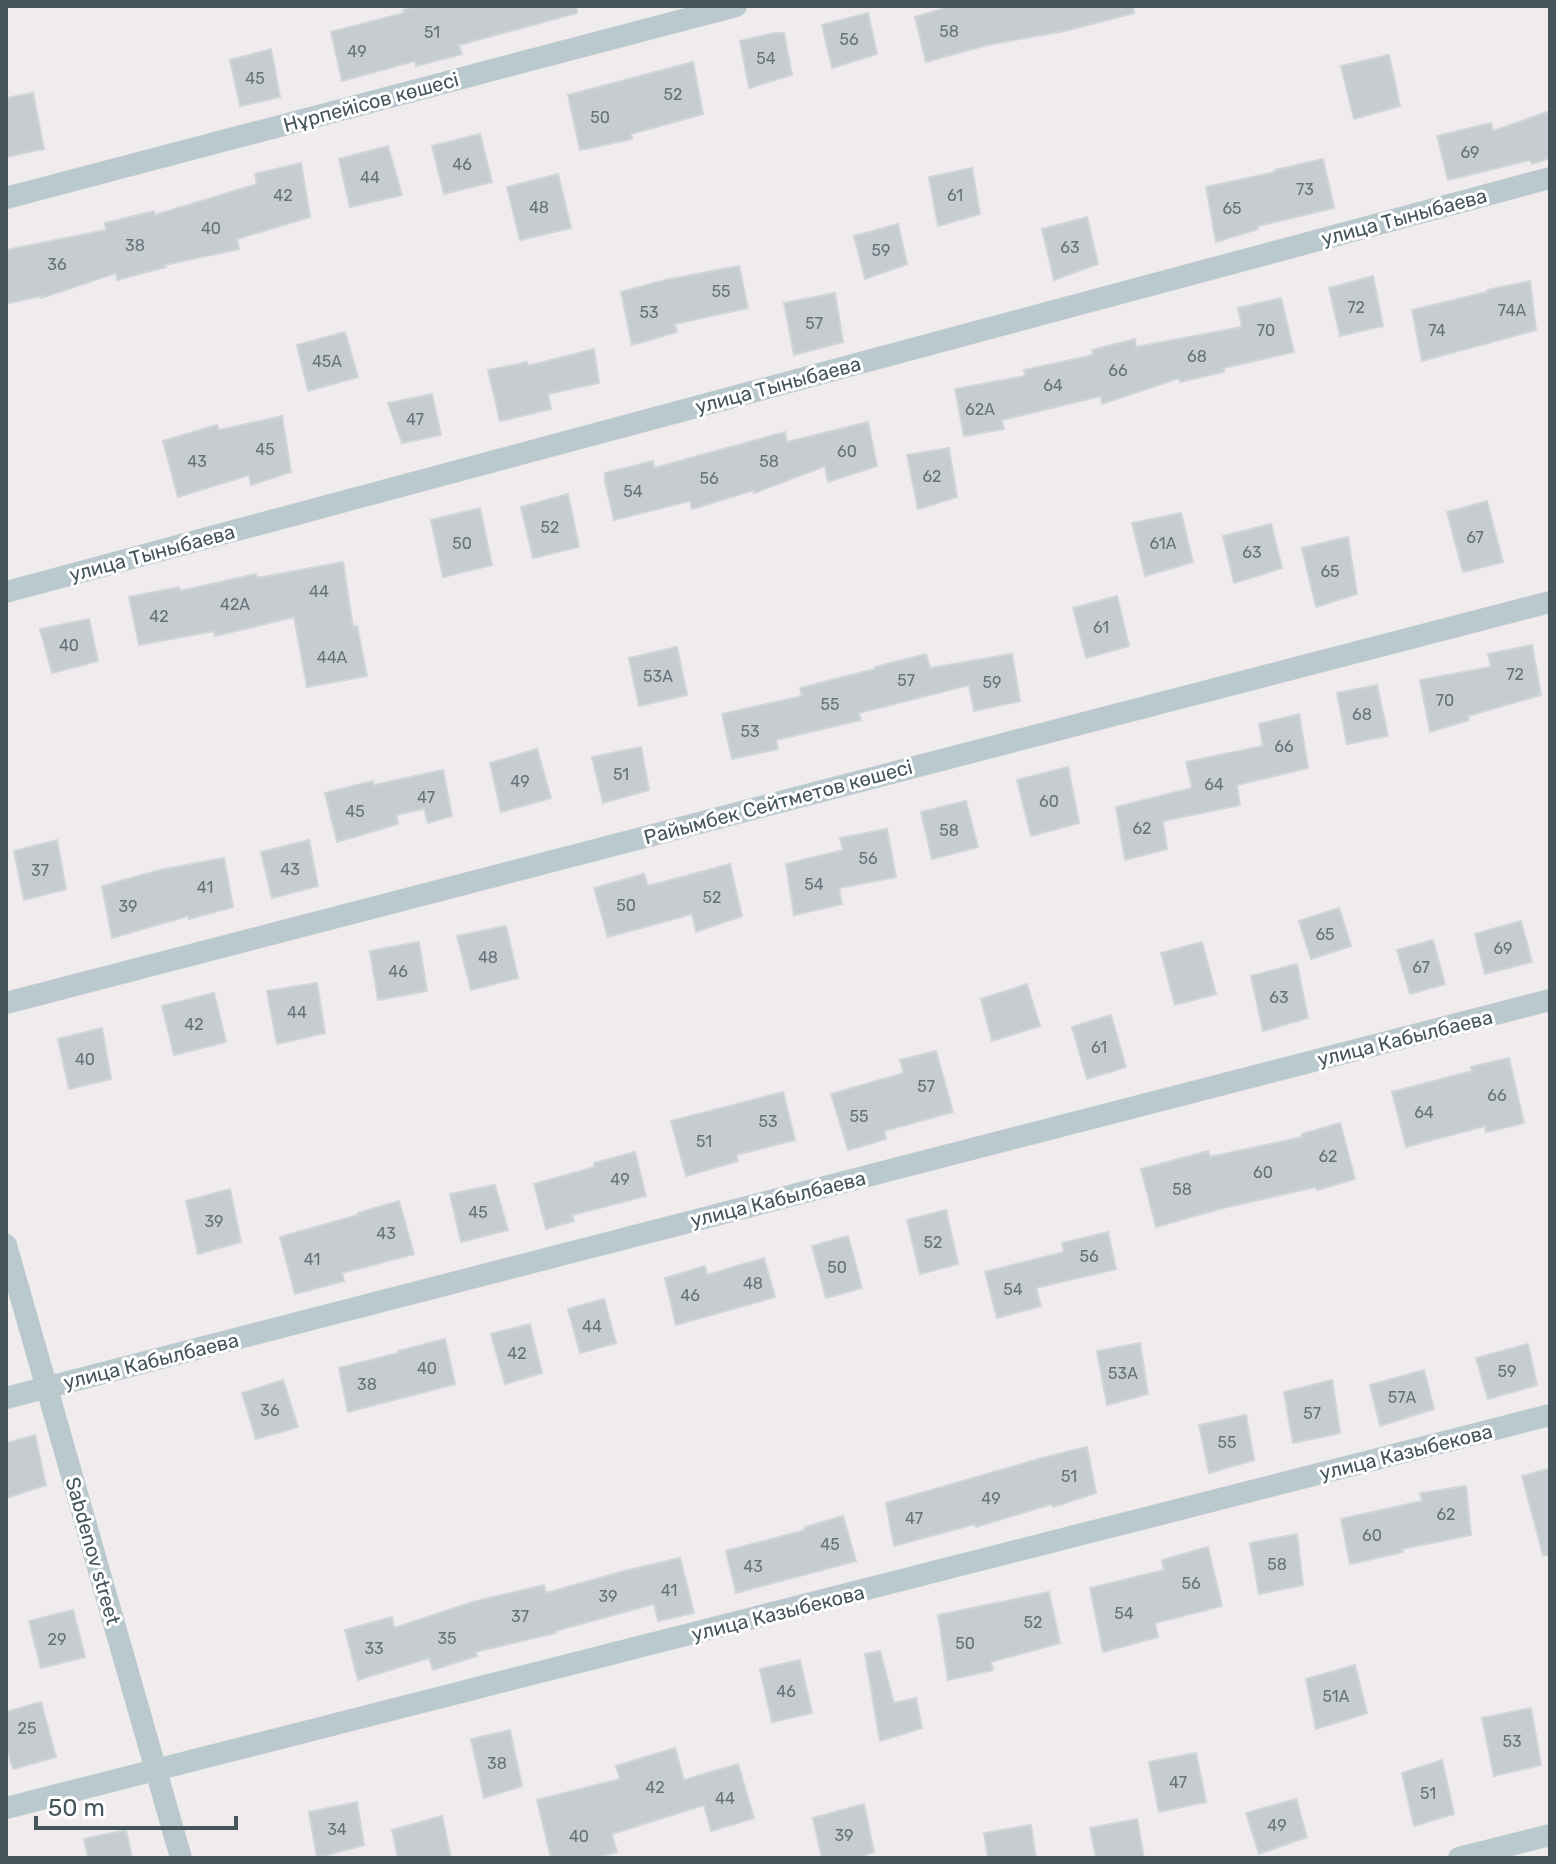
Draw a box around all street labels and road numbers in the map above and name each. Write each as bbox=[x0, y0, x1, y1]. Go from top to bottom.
street label: Нұрпейісов көшесі bbox=[281, 67, 461, 137]
street label: улица Тыныбаева bbox=[1318, 183, 1490, 251]
street label: улица Тыныбаева bbox=[692, 351, 864, 419]
street label: улица Тыныбаева bbox=[66, 519, 238, 587]
street label: Райымбек Сейтметов көшесі bbox=[641, 755, 915, 849]
street label: улица Кабылбаева bbox=[1315, 1005, 1495, 1071]
street label: улица Кабылбаева bbox=[688, 1166, 868, 1232]
street label: улица Кабылбаева bbox=[61, 1328, 241, 1394]
street label: улица Казыбекова bbox=[1317, 1419, 1495, 1485]
street label: Sabdenov street bbox=[60, 1474, 126, 1628]
street label: улица Казыбекова bbox=[689, 1580, 867, 1646]

